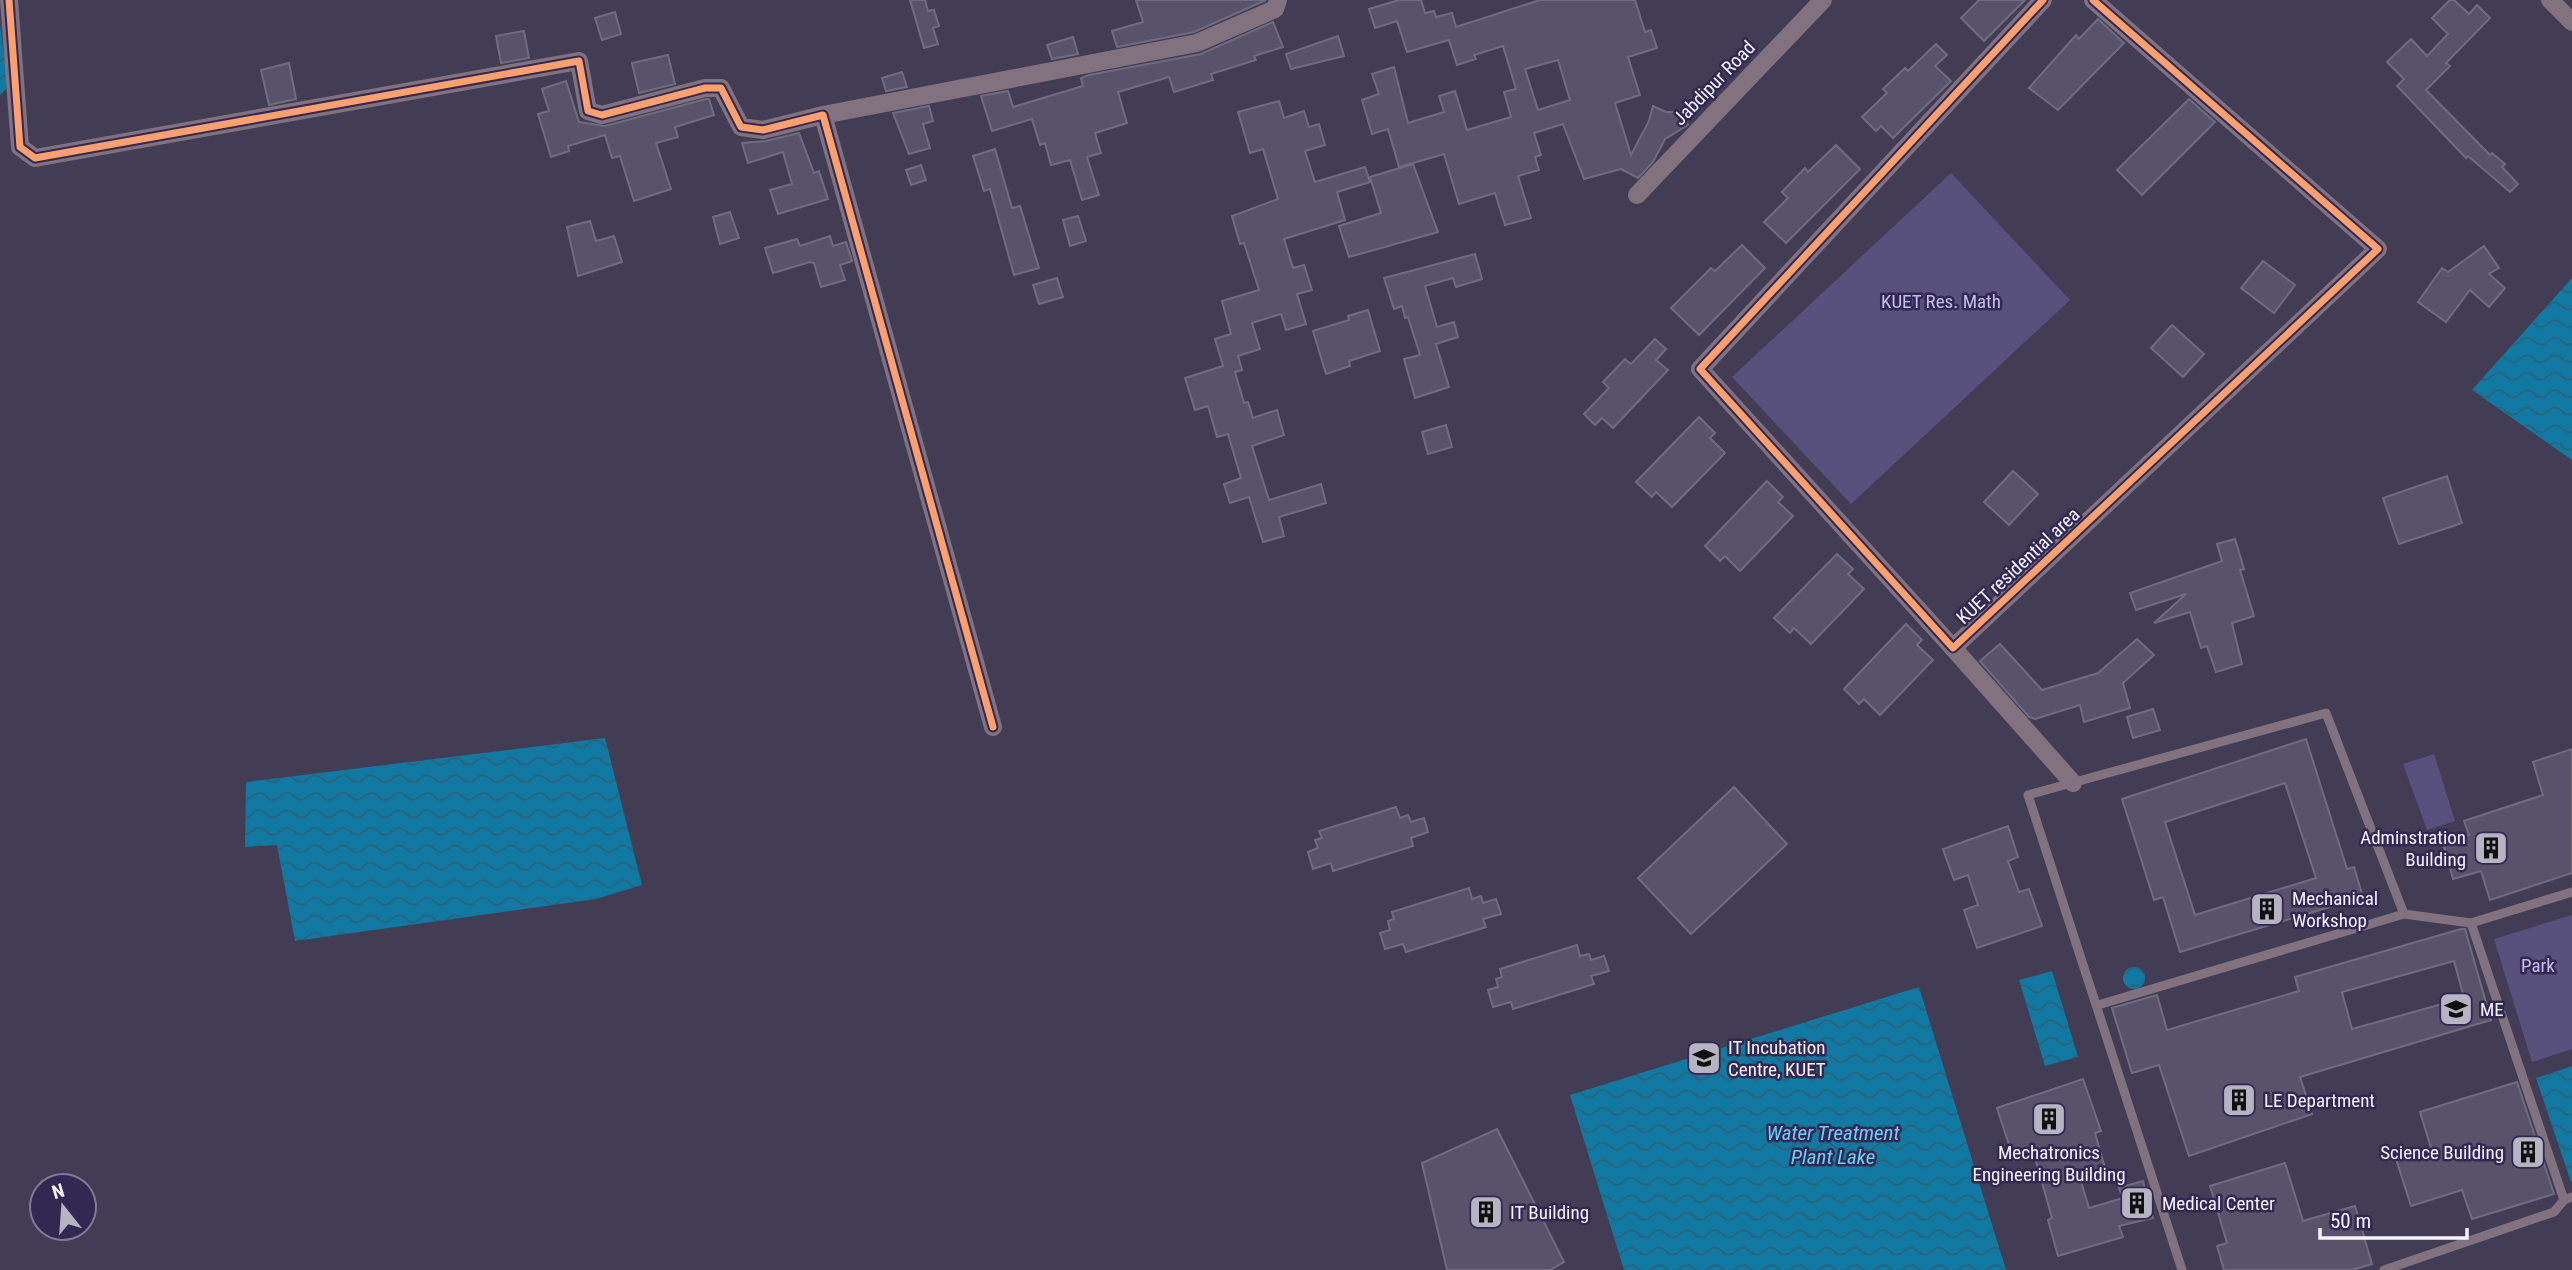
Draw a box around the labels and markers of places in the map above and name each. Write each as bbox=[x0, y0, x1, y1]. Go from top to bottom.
place label: Adminstration Building bbox=[2360, 826, 2466, 871]
building icon: Adminstration Building bbox=[2472, 829, 2510, 867]
place label: Mechanical Workshop bbox=[2292, 887, 2378, 932]
building icon: Mechanical Workshop bbox=[2248, 890, 2286, 928]
school or university icon: ME bbox=[2437, 990, 2475, 1028]
place label: ME bbox=[2480, 998, 2504, 1021]
place label: IT Incubation Centre, KUET bbox=[1728, 1036, 1826, 1081]
school or university icon: IT Incubation Centre, KUET bbox=[1685, 1039, 1723, 1077]
building icon: LE Department bbox=[2220, 1081, 2258, 1119]
place label: LE Department bbox=[2264, 1089, 2375, 1112]
building icon: Mechatronics Engineering Building bbox=[2030, 1100, 2068, 1138]
building icon: Science Building bbox=[2509, 1133, 2547, 1171]
place label: Mechatronics Engineering Building bbox=[1972, 1141, 2126, 1186]
place label: Science Building bbox=[2380, 1141, 2504, 1164]
building icon: Medical Center bbox=[2118, 1184, 2156, 1222]
place label: Medical Center bbox=[2162, 1192, 2275, 1215]
building icon: IT Building bbox=[1467, 1193, 1505, 1231]
place label: IT Building bbox=[1510, 1201, 1589, 1224]

